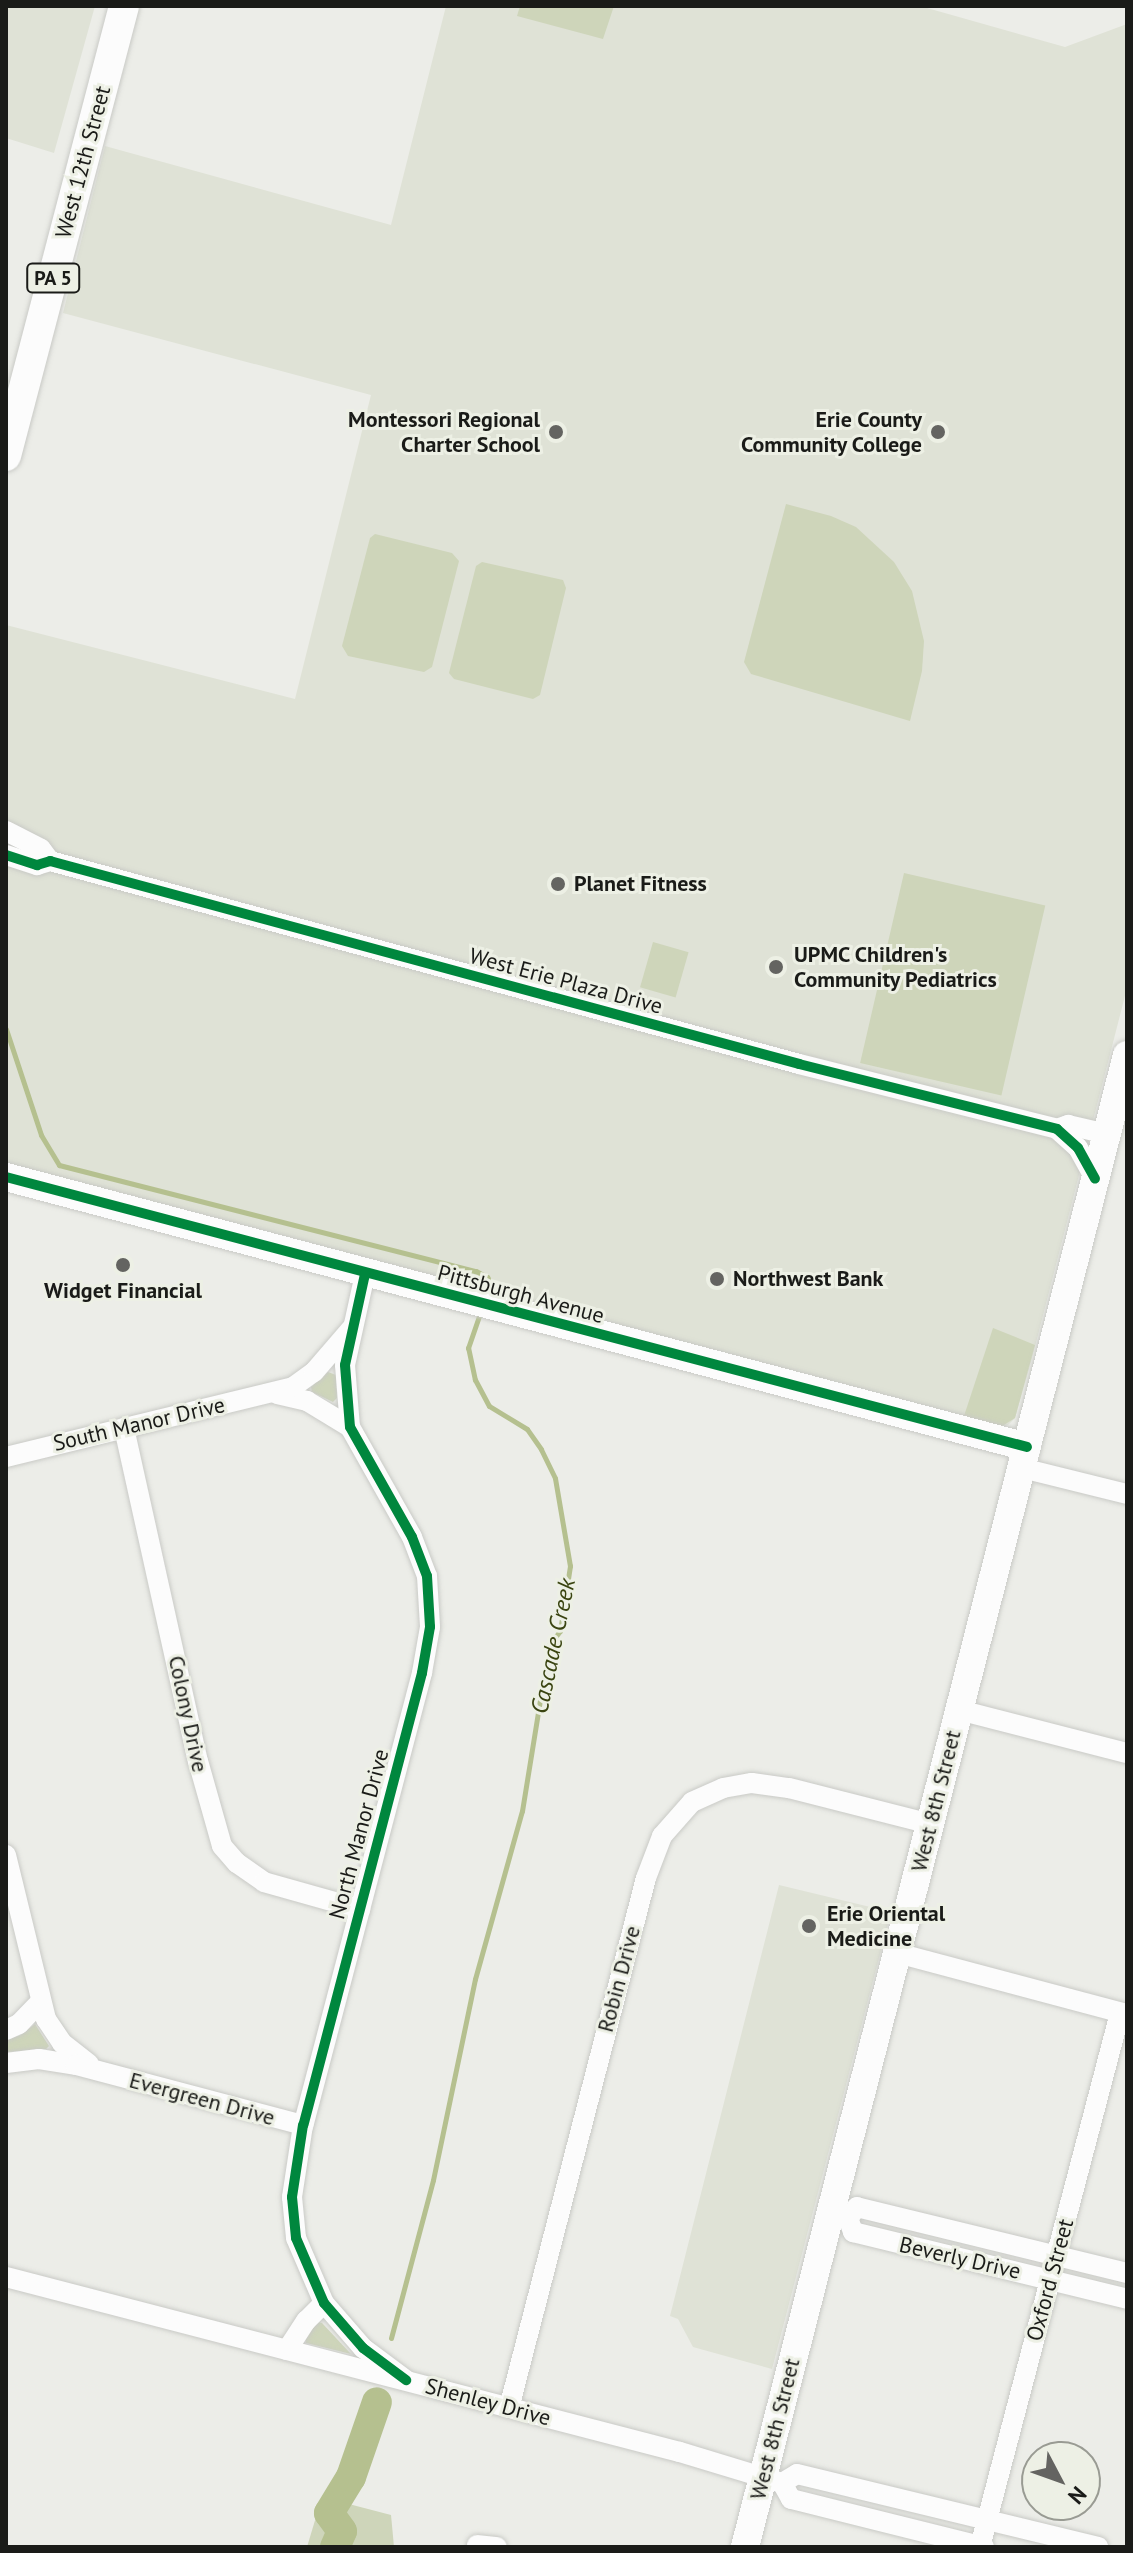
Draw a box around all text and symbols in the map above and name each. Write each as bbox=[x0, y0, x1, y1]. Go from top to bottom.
street label: West 12th Street bbox=[50, 83, 116, 241]
road number: PA 5 bbox=[25, 262, 81, 294]
place label: Montessori Regional Charter School bbox=[348, 406, 540, 458]
place label: Erie County Community College bbox=[740, 406, 922, 458]
marker: Montessori Regional Charter School bbox=[547, 423, 565, 441]
marker: Erie County Community College bbox=[929, 423, 947, 441]
place label: Planet Fitness bbox=[574, 871, 707, 897]
marker: Planet Fitness bbox=[549, 875, 567, 893]
place label: UPMC Children's Community Pediatrics bbox=[794, 941, 998, 992]
street label: West Erie Plaza Drive bbox=[467, 943, 665, 1019]
marker: UPMC Children's Community Pediatrics bbox=[765, 956, 787, 978]
marker: Widget Financial bbox=[114, 1256, 132, 1274]
street label: Pittsburgh Avenue bbox=[435, 1259, 607, 1329]
place label: Northwest Bank bbox=[733, 1266, 883, 1292]
marker: Northwest Bank bbox=[708, 1270, 726, 1288]
place label: Widget Financial bbox=[44, 1278, 202, 1304]
street label: South Manor Drive bbox=[51, 1391, 227, 1457]
water label: Cascade Creek bbox=[525, 1576, 581, 1716]
street label: Colony Drive bbox=[163, 1653, 213, 1775]
street label: West 8th Street bbox=[906, 1728, 966, 1874]
street label: North Manor Drive bbox=[324, 1746, 394, 1922]
place label: Erie Oriental Medicine bbox=[827, 1900, 945, 1952]
marker: Erie Oriental Medicine bbox=[798, 1915, 820, 1937]
street label: Robin Drive bbox=[592, 1923, 646, 2035]
street label: Evergreen Drive bbox=[126, 2067, 278, 2131]
street label: Oxford Street bbox=[1021, 2216, 1079, 2344]
street label: Beverly Drive bbox=[896, 2231, 1024, 2285]
street label: West 8th Street bbox=[745, 2356, 805, 2502]
street label: Shenley Drive bbox=[422, 2372, 554, 2432]
north arrow bbox=[1021, 2441, 1101, 2521]
text: N bbox=[1062, 2481, 1093, 2510]

